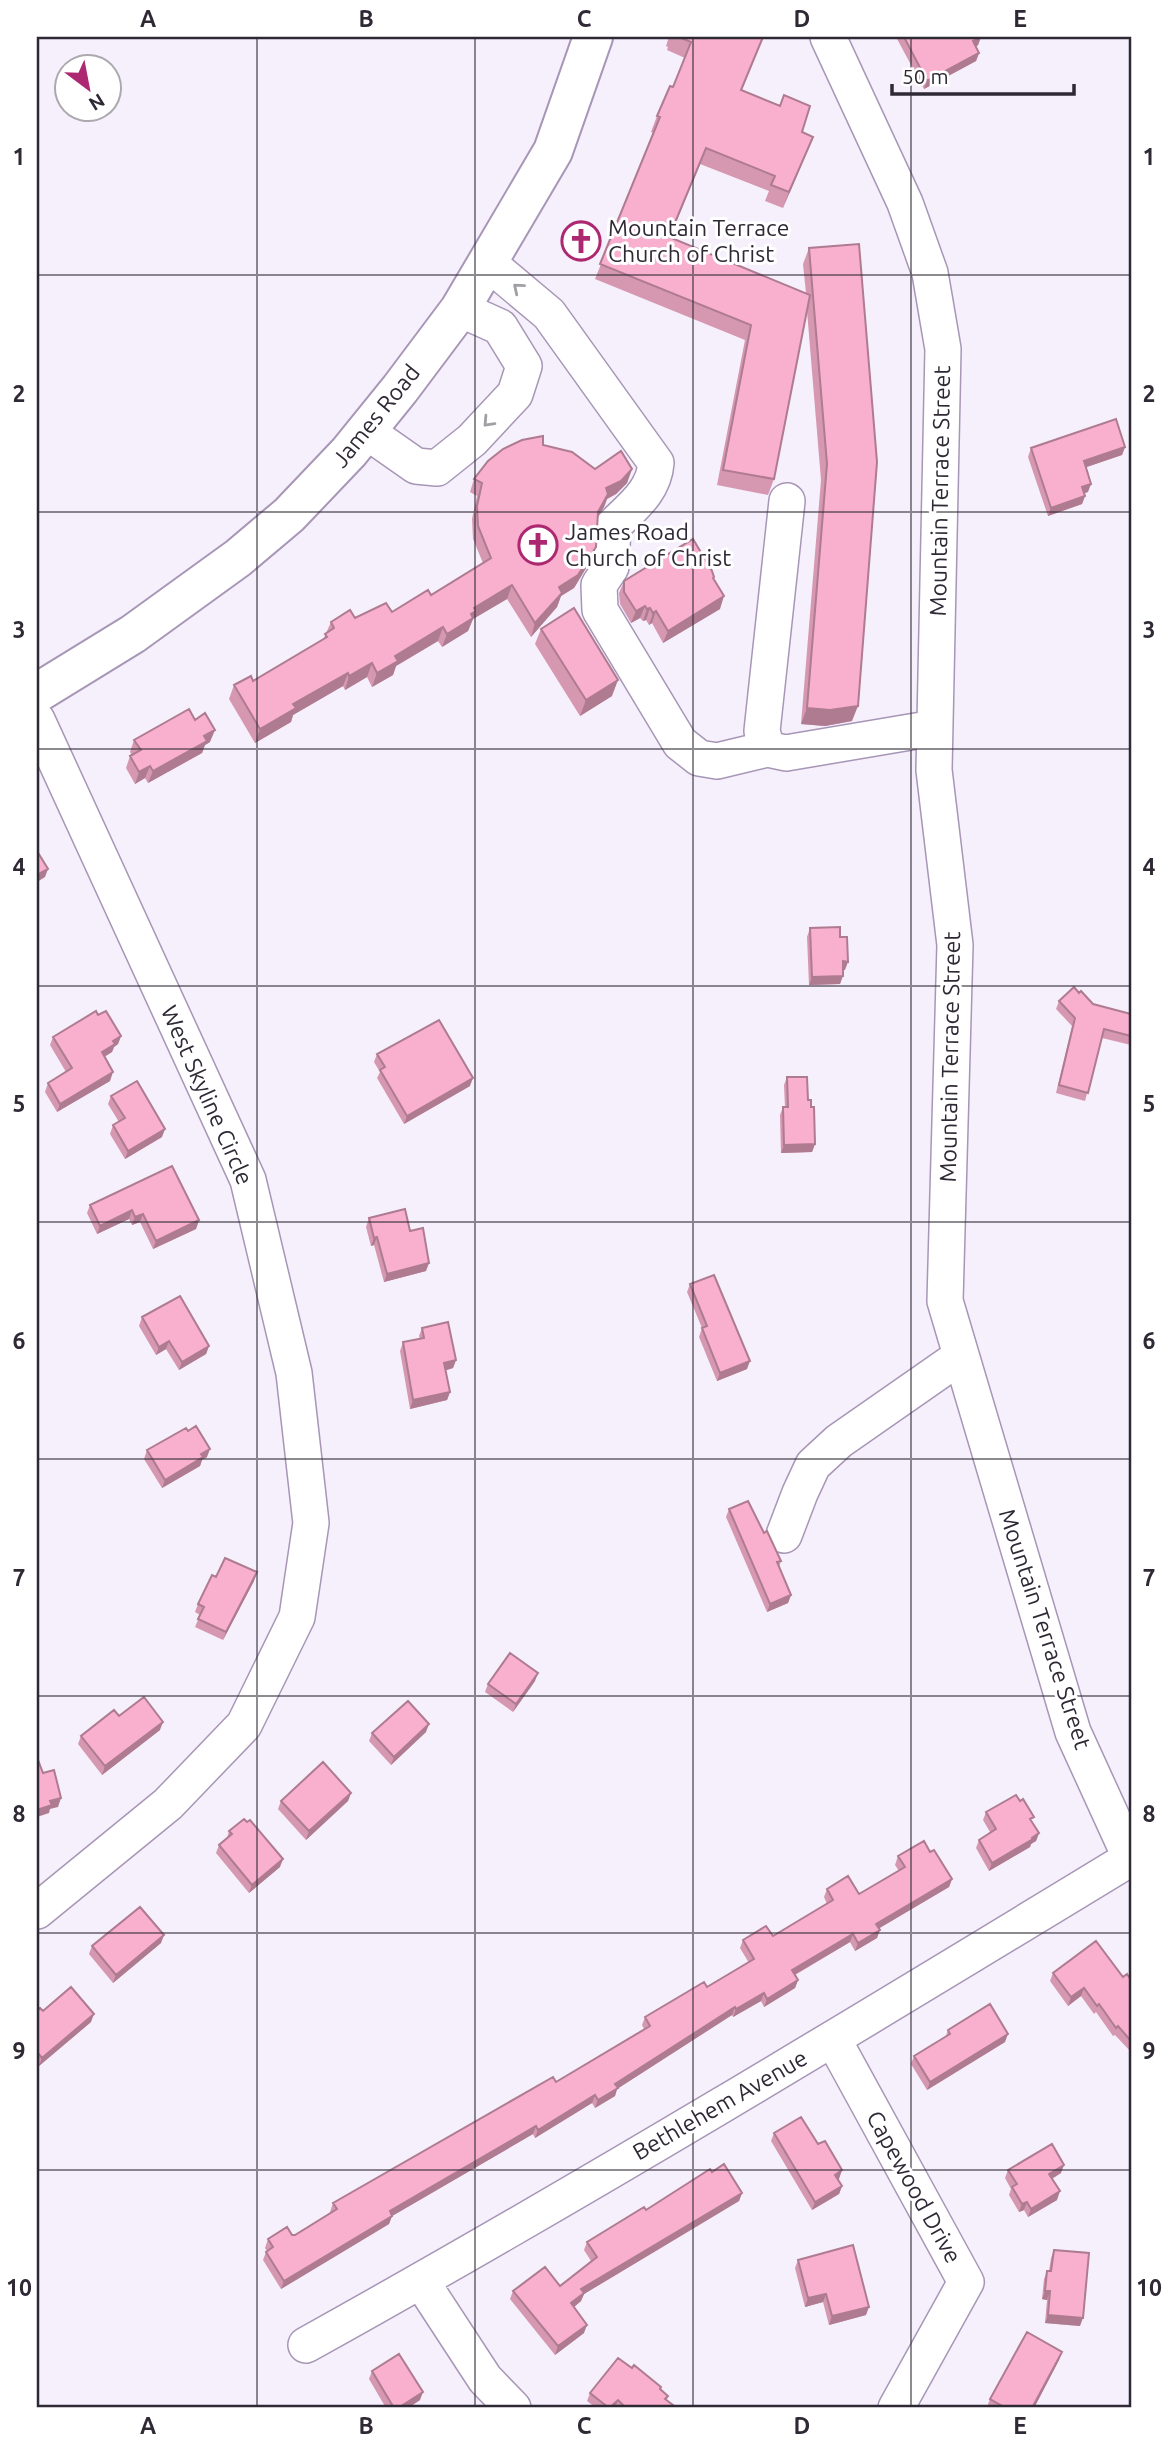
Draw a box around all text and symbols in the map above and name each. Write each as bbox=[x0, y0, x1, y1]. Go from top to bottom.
text: A bbox=[140, 6, 156, 31]
text: B bbox=[358, 6, 374, 31]
text: C bbox=[577, 6, 592, 31]
text: D bbox=[794, 6, 810, 31]
text: E bbox=[1013, 6, 1027, 31]
north arrow bbox=[52, 52, 122, 122]
scale bar bbox=[892, 52, 1074, 96]
text: 50 m bbox=[902, 64, 949, 88]
text: N bbox=[85, 89, 109, 116]
text: 1 bbox=[13, 144, 25, 169]
text: 1 bbox=[1143, 144, 1155, 169]
place label: Mountain Terrace Church of Christ bbox=[608, 215, 789, 266]
church icon: Mountain Terrace Church of Christ bbox=[560, 220, 602, 262]
one-way arrow bbox=[514, 284, 527, 296]
street label: James Road bbox=[327, 360, 424, 472]
street label: Mountain Terrace Street bbox=[925, 365, 954, 617]
text: 2 bbox=[13, 381, 25, 406]
text: 2 bbox=[1143, 381, 1155, 406]
one-way arrow bbox=[484, 414, 497, 427]
place label: James Road Church of Christ bbox=[565, 519, 731, 570]
church icon: James Road Church of Christ bbox=[517, 524, 559, 566]
text: 3 bbox=[13, 617, 25, 642]
text: 3 bbox=[1143, 617, 1155, 642]
text: 4 bbox=[13, 854, 26, 879]
text: 4 bbox=[1143, 854, 1156, 879]
street label: Mountain Terrace Street bbox=[935, 931, 964, 1183]
street label: West Skyline Circle bbox=[157, 1001, 258, 1188]
text: 5 bbox=[13, 1091, 25, 1116]
text: 5 bbox=[1143, 1091, 1155, 1116]
text: 6 bbox=[13, 1328, 26, 1353]
text: 6 bbox=[1143, 1328, 1156, 1353]
street label: Mountain Terrace Street bbox=[995, 1506, 1096, 1752]
text: 7 bbox=[13, 1565, 25, 1590]
text: 7 bbox=[1143, 1565, 1155, 1590]
text: 8 bbox=[13, 1801, 25, 1826]
text: 8 bbox=[1143, 1801, 1155, 1826]
text: 9 bbox=[13, 2038, 25, 2063]
text: 9 bbox=[1143, 2038, 1155, 2063]
street label: Bethlehem Avenue bbox=[628, 2045, 811, 2165]
street label: Capewood Drive bbox=[862, 2106, 967, 2267]
text: 10 bbox=[6, 2275, 32, 2300]
text: 10 bbox=[1136, 2275, 1162, 2300]
text: A bbox=[140, 2413, 156, 2438]
text: B bbox=[358, 2413, 374, 2438]
text: C bbox=[577, 2413, 592, 2438]
text: D bbox=[794, 2413, 810, 2438]
text: E bbox=[1013, 2413, 1027, 2438]

